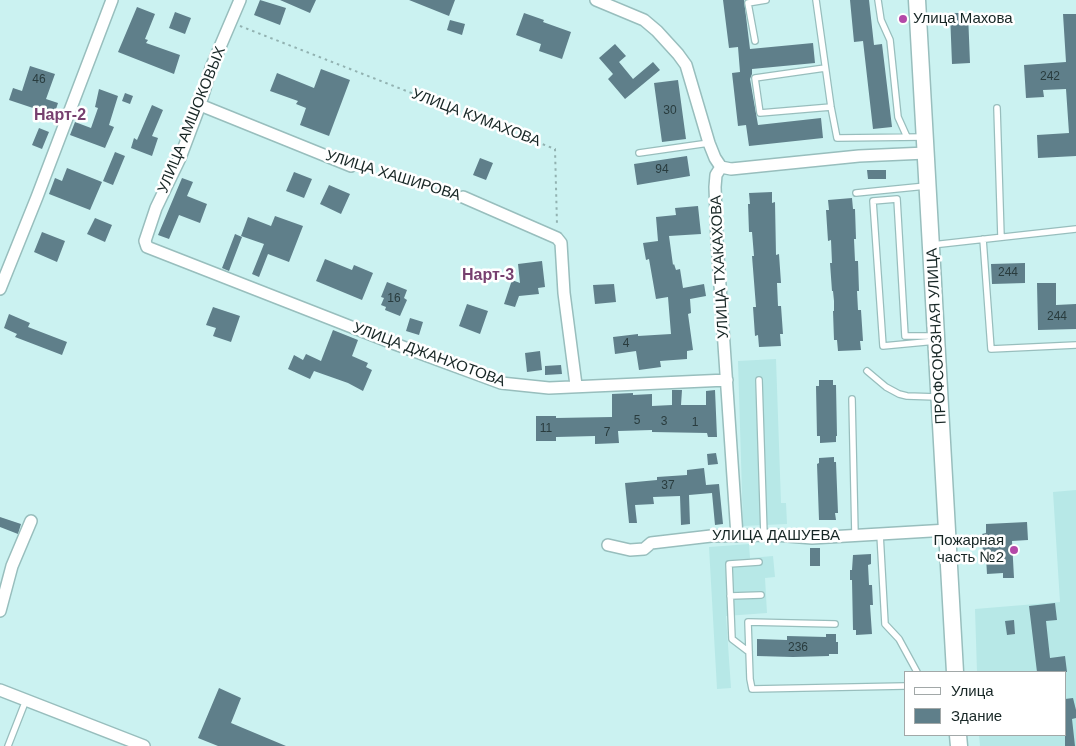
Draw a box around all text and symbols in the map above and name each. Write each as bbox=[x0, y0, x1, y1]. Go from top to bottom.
place label: Улица Махова bbox=[913, 10, 1013, 28]
marker: Улица Махова bbox=[897, 13, 909, 25]
street label: УЛИЦА АМШОКОВЫХ bbox=[154, 44, 230, 196]
house number: 242 bbox=[1040, 70, 1060, 84]
house number: 46 bbox=[32, 73, 46, 87]
street label: УЛИЦА КУМАХОВА bbox=[409, 85, 543, 151]
house number: 30 bbox=[663, 104, 677, 118]
district label: Нарт-2 bbox=[34, 106, 86, 126]
street label: УЛИЦА ХАШИРОВА bbox=[323, 147, 463, 205]
house number: 94 bbox=[655, 163, 669, 177]
street label: УЛИЦА ТХАКАХОВА bbox=[707, 195, 733, 339]
street label: ПРОФСОЮЗНАЯ УЛИЦА bbox=[923, 247, 951, 425]
district label: Нарт-3 bbox=[462, 266, 514, 286]
house number: 244 bbox=[998, 266, 1018, 280]
house number: 16 bbox=[387, 292, 401, 306]
house number: 244 bbox=[1047, 310, 1067, 324]
street label: УЛИЦА ДЖАНХОТОВА bbox=[350, 319, 508, 391]
house number: 4 bbox=[623, 337, 629, 351]
house number: 5 bbox=[634, 414, 640, 428]
house number: 3 bbox=[661, 415, 667, 429]
house number: 1 bbox=[692, 416, 698, 430]
house number: 11 bbox=[540, 422, 552, 436]
house number: 7 bbox=[604, 426, 610, 440]
house number: 37 bbox=[661, 479, 675, 493]
street label: УЛИЦА ДАШУЕВА bbox=[712, 527, 840, 545]
place label: Пожарная часть №2 bbox=[934, 532, 1004, 567]
marker: Пожарная часть №2 bbox=[1008, 544, 1020, 556]
house number: 236 bbox=[788, 641, 808, 655]
legend bbox=[904, 671, 1066, 736]
text: Улица bbox=[951, 682, 994, 699]
text: Здание bbox=[951, 707, 1002, 724]

